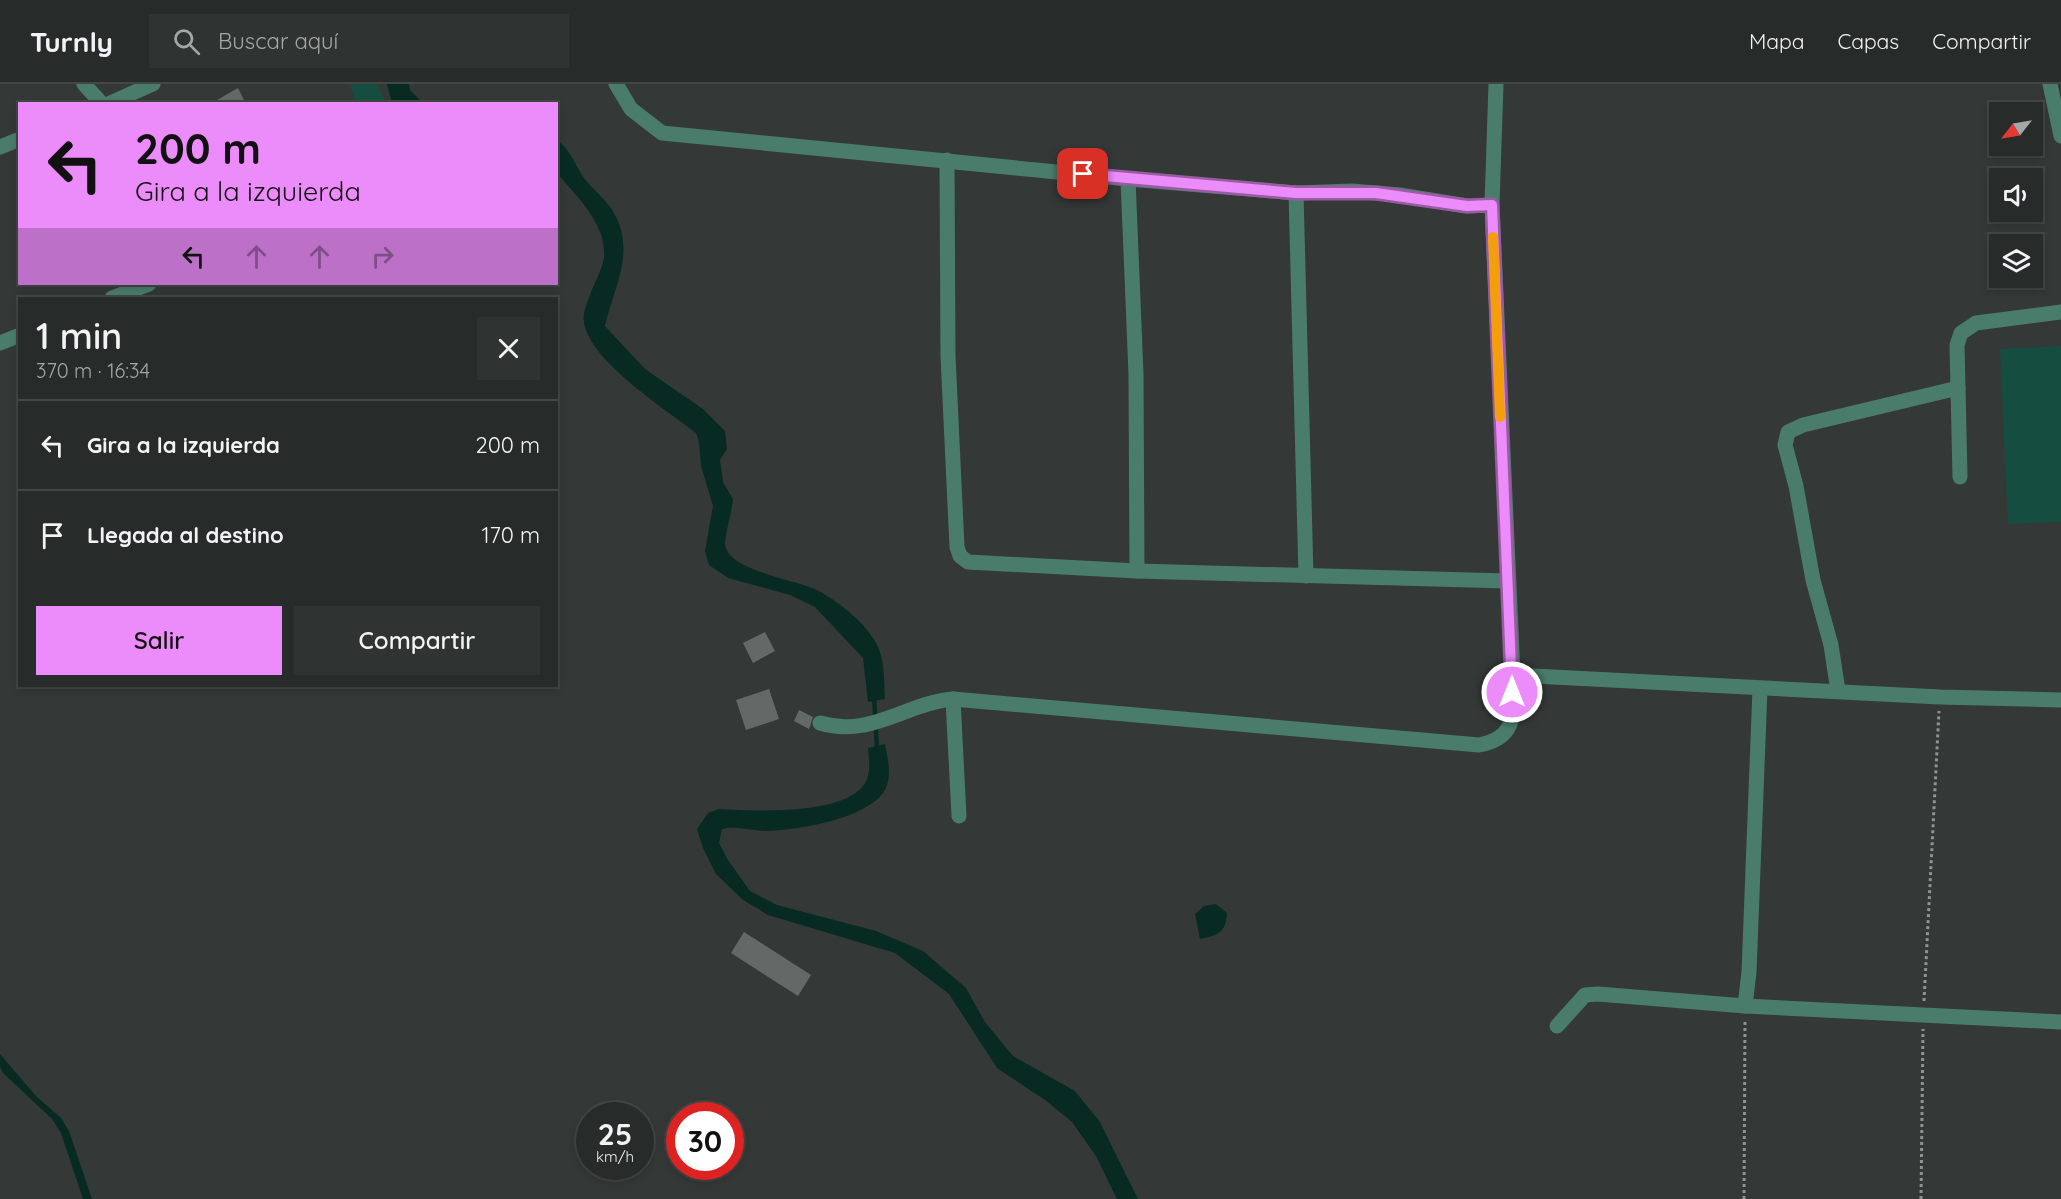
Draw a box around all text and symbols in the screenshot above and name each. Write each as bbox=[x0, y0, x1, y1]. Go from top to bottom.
search box bbox=[149, 14, 569, 68]
text: Turnly bbox=[30, 24, 113, 59]
icon: search bbox=[170, 25, 203, 58]
text: Buscar aquí bbox=[218, 27, 338, 55]
text: Mapa bbox=[1749, 28, 1804, 54]
text: Capas bbox=[1837, 28, 1899, 54]
text: Compartir bbox=[1932, 28, 2031, 54]
north arrow bbox=[1989, 102, 2043, 156]
map controls bbox=[1989, 102, 2043, 288]
text: 200 m bbox=[135, 122, 261, 175]
icon: left bbox=[36, 126, 114, 204]
pin bbox=[1057, 148, 1108, 199]
icon: arrive bbox=[1066, 157, 1099, 190]
button: sound bbox=[1989, 168, 2043, 222]
text: Gira a la izquierda bbox=[135, 174, 361, 208]
button: layers bbox=[1989, 234, 2043, 288]
icon: left bbox=[177, 240, 210, 273]
icon: ahead bbox=[240, 240, 273, 273]
icon: ahead bbox=[303, 240, 336, 273]
icon: right bbox=[366, 240, 399, 273]
text: 1 min bbox=[36, 313, 122, 358]
button: close bbox=[477, 317, 540, 380]
text: 370 m · 16:34 bbox=[36, 358, 150, 383]
icon: left bbox=[36, 429, 69, 462]
text: Gira a la izquierda bbox=[87, 431, 280, 459]
text: 200 m bbox=[476, 431, 540, 459]
icon: arrive bbox=[36, 519, 69, 552]
text: Llegada al destino bbox=[87, 521, 284, 549]
text: 170 m bbox=[481, 521, 540, 549]
button: Salir bbox=[36, 606, 282, 675]
button: Compartir bbox=[294, 606, 540, 675]
position arrow bbox=[1480, 660, 1544, 724]
speed limit sign: 30 bbox=[666, 1102, 744, 1180]
text: 25 bbox=[598, 1115, 632, 1153]
text: km/h bbox=[596, 1147, 634, 1166]

